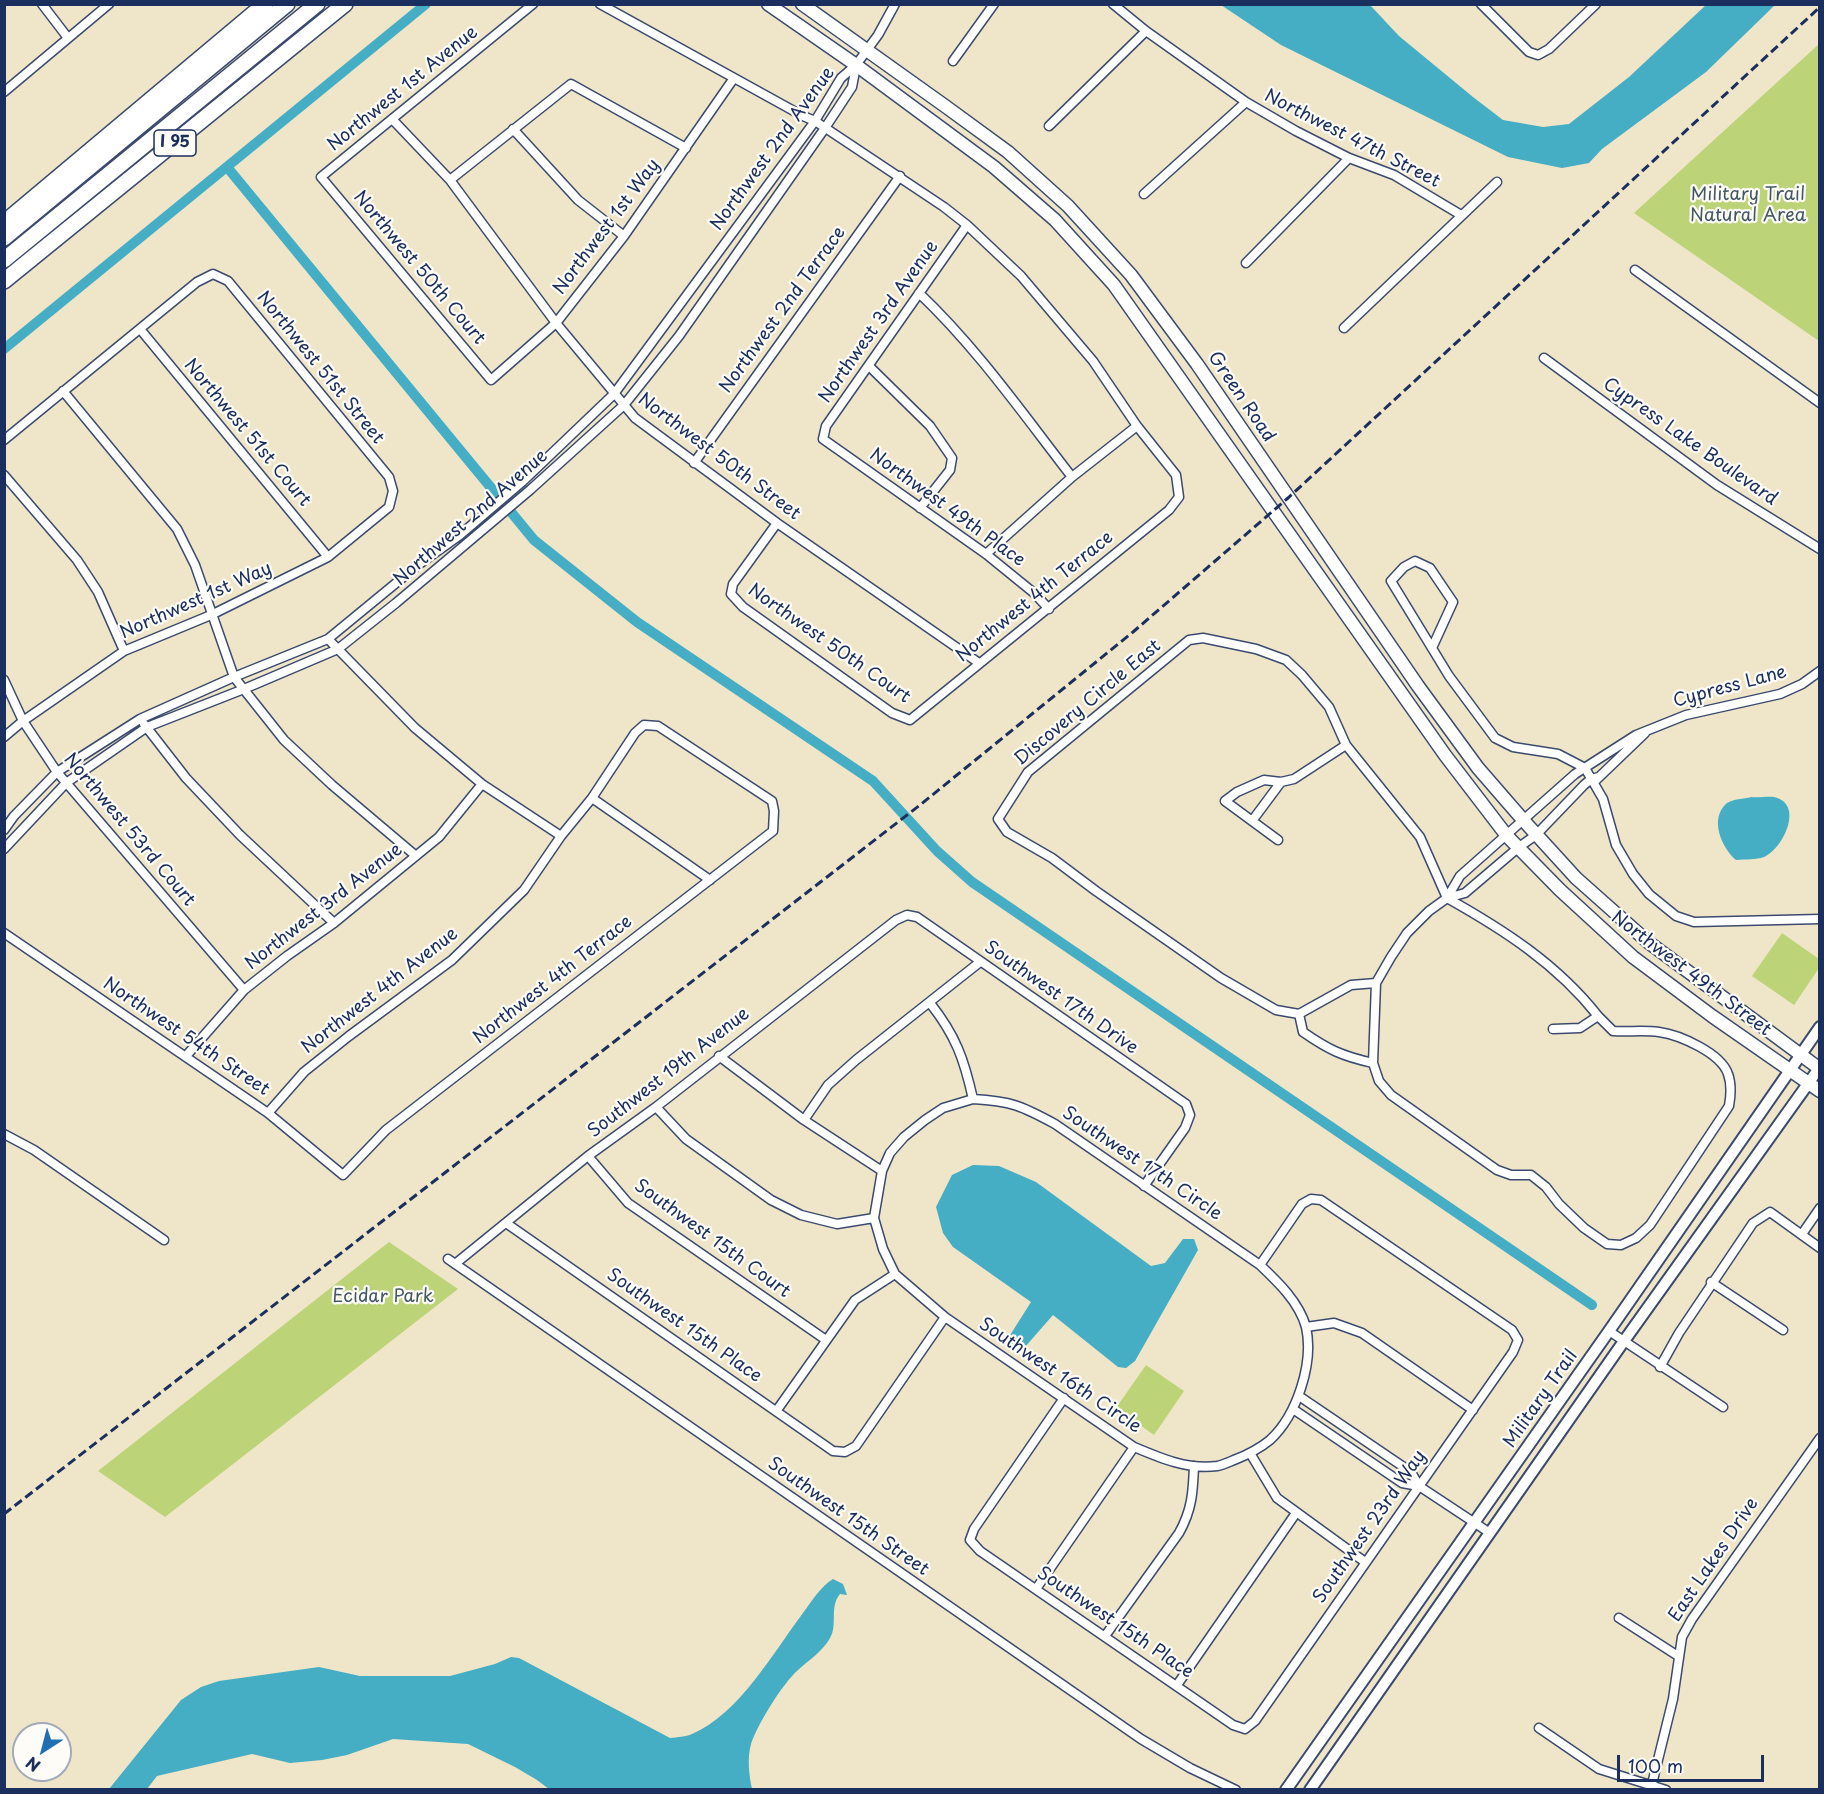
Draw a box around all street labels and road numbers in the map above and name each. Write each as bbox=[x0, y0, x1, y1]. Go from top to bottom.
street label: Northwest 1st Avenue bbox=[324, 22, 482, 156]
street label: Northwest 2nd Avenue bbox=[706, 63, 840, 235]
street label: Northwest 47th Street bbox=[1261, 85, 1443, 193]
road number: I 95 bbox=[154, 130, 196, 156]
street label: Northwest 1st Way bbox=[549, 155, 665, 299]
street label: Northwest 50th Court bbox=[349, 187, 489, 349]
street label: Northwest 2nd Terrace bbox=[715, 223, 851, 397]
street label: Northwest 3rd Avenue bbox=[815, 237, 943, 407]
street label: Northwest 51st Street bbox=[252, 287, 388, 449]
street label: Green Road bbox=[1203, 348, 1279, 446]
street label: Northwest 51st Court bbox=[179, 355, 315, 511]
street label: Cypress Lake Boulevard bbox=[1599, 374, 1781, 510]
street label: Northwest 50th Street bbox=[634, 389, 804, 525]
street label: Northwest 49th Place bbox=[865, 444, 1029, 572]
street label: Northwest 2nd Avenue bbox=[390, 445, 552, 591]
street label: Northwest 4th Terrace bbox=[952, 527, 1118, 667]
street label: Northwest 1st Way bbox=[117, 558, 275, 644]
street label: Northwest 50th Court bbox=[744, 580, 914, 708]
street label: Discovery Circle East bbox=[1011, 636, 1165, 770]
street label: Cypress Lane bbox=[1671, 661, 1789, 713]
street label: Northwest 53rd Court bbox=[59, 749, 199, 911]
street label: Northwest 3rd Avenue bbox=[241, 839, 407, 975]
street label: Northwest 49th Street bbox=[1607, 907, 1775, 1041]
street label: Northwest 4th Terrace bbox=[469, 911, 637, 1049]
street label: Northwest 4th Avenue bbox=[298, 923, 462, 1059]
street label: Southwest 17th Drive bbox=[980, 937, 1142, 1059]
street label: Northwest 54th Street bbox=[99, 973, 273, 1101]
street label: Southwest 19th Avenue bbox=[584, 1003, 754, 1143]
street label: Southwest 17th Circle bbox=[1058, 1102, 1226, 1226]
street label: Southwest 15th Court bbox=[630, 1175, 794, 1303]
street label: Southwest 15th Place bbox=[602, 1264, 766, 1388]
street label: Southwest 16th Circle bbox=[975, 1314, 1145, 1438]
street label: Military Trail bbox=[1499, 1346, 1583, 1452]
street label: Southwest 23rd Way bbox=[1309, 1446, 1431, 1608]
street label: Southwest 15th Street bbox=[763, 1453, 933, 1581]
street label: East Lakes Drive bbox=[1665, 1494, 1763, 1626]
street label: Southwest 15th Place bbox=[1033, 1563, 1197, 1683]

